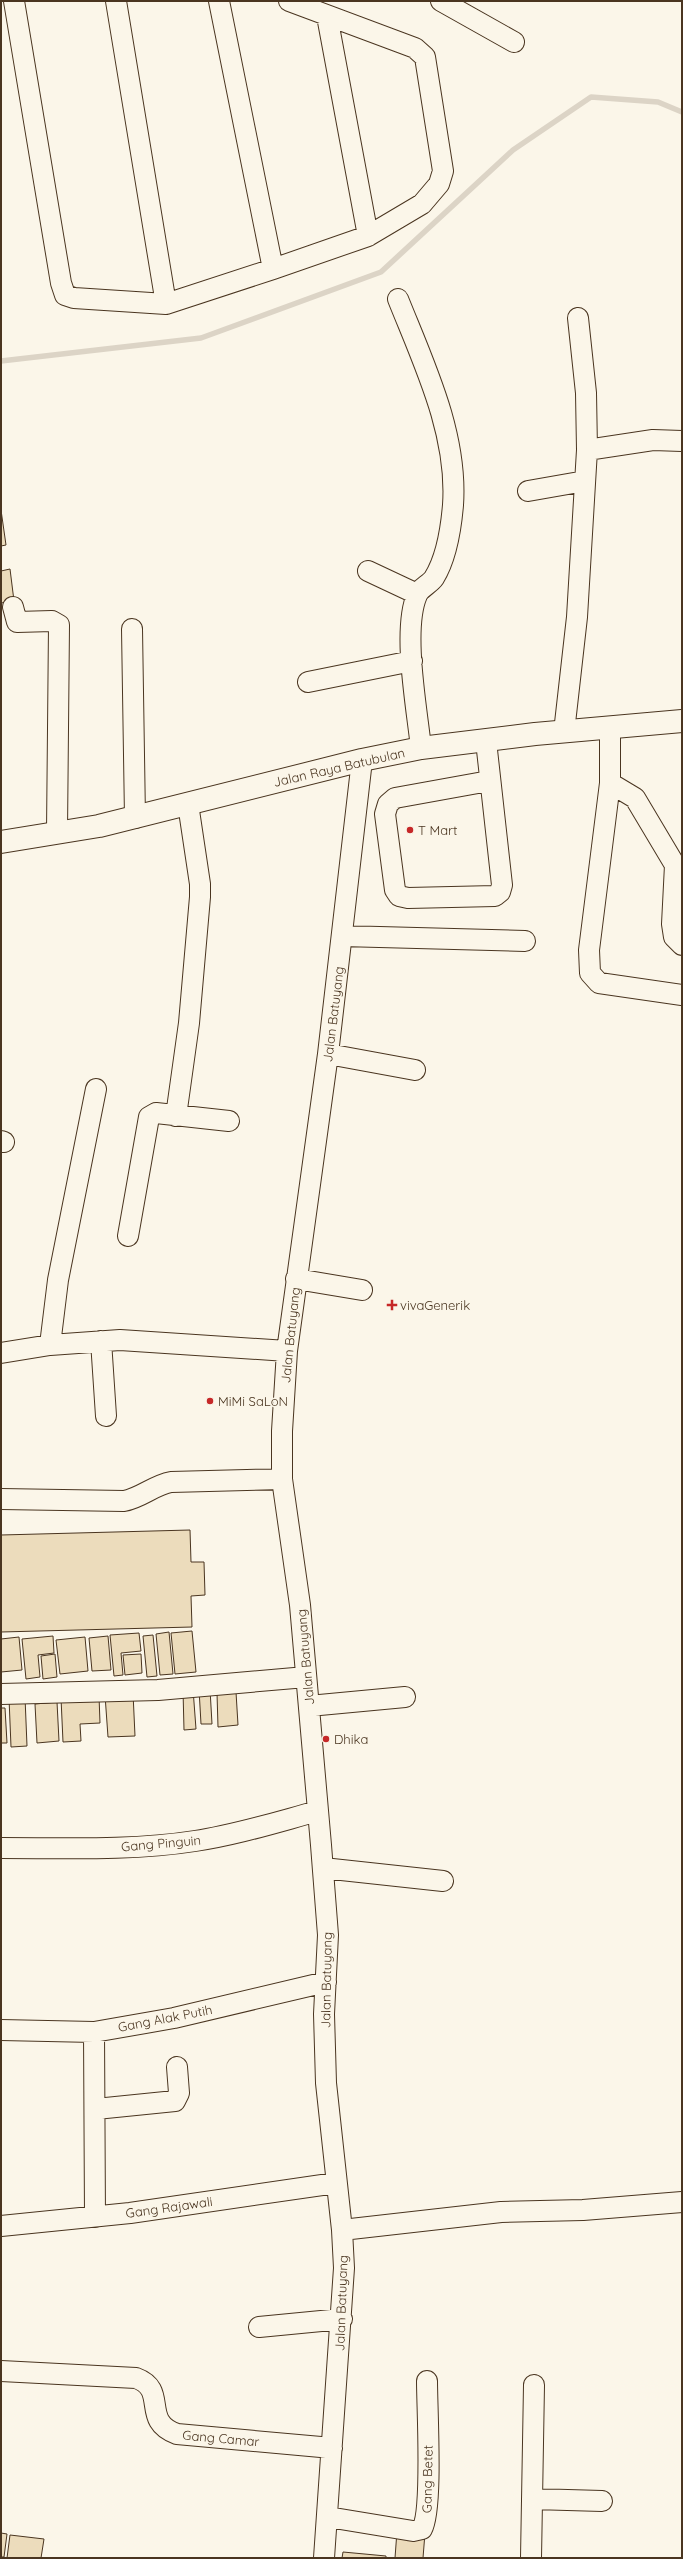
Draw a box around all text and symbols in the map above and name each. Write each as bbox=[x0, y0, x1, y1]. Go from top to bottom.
street label: Jalan Raya Batubulan bbox=[272, 744, 406, 790]
place label: T Mart bbox=[418, 822, 457, 838]
marker: T Mart bbox=[405, 825, 415, 835]
street label: Jalan Batuyang bbox=[319, 965, 347, 1063]
street label: Jalan Batuyang bbox=[277, 1286, 303, 1384]
place label: vivaGenerik bbox=[400, 1297, 470, 1313]
marker: vivaGenerik bbox=[387, 1300, 397, 1310]
place label: MiMi SaLoN bbox=[218, 1393, 288, 1409]
marker: MiMi SaLoN bbox=[205, 1396, 215, 1406]
street label: Jalan Batuyang bbox=[293, 1608, 317, 1706]
place label: Dhika bbox=[334, 1731, 368, 1747]
marker: Dhika bbox=[321, 1734, 331, 1744]
street label: Gang Pinguin bbox=[120, 1832, 202, 1854]
street label: Jalan Batuyang bbox=[317, 1932, 335, 2028]
street label: Gang Alak Putih bbox=[116, 2001, 214, 2035]
street label: Gang Rajawali bbox=[124, 2193, 214, 2221]
street label: Jalan Batuyang bbox=[331, 2255, 351, 2351]
street label: Gang Camar bbox=[182, 2427, 260, 2449]
street label: Gang Betet bbox=[418, 2445, 436, 2513]

